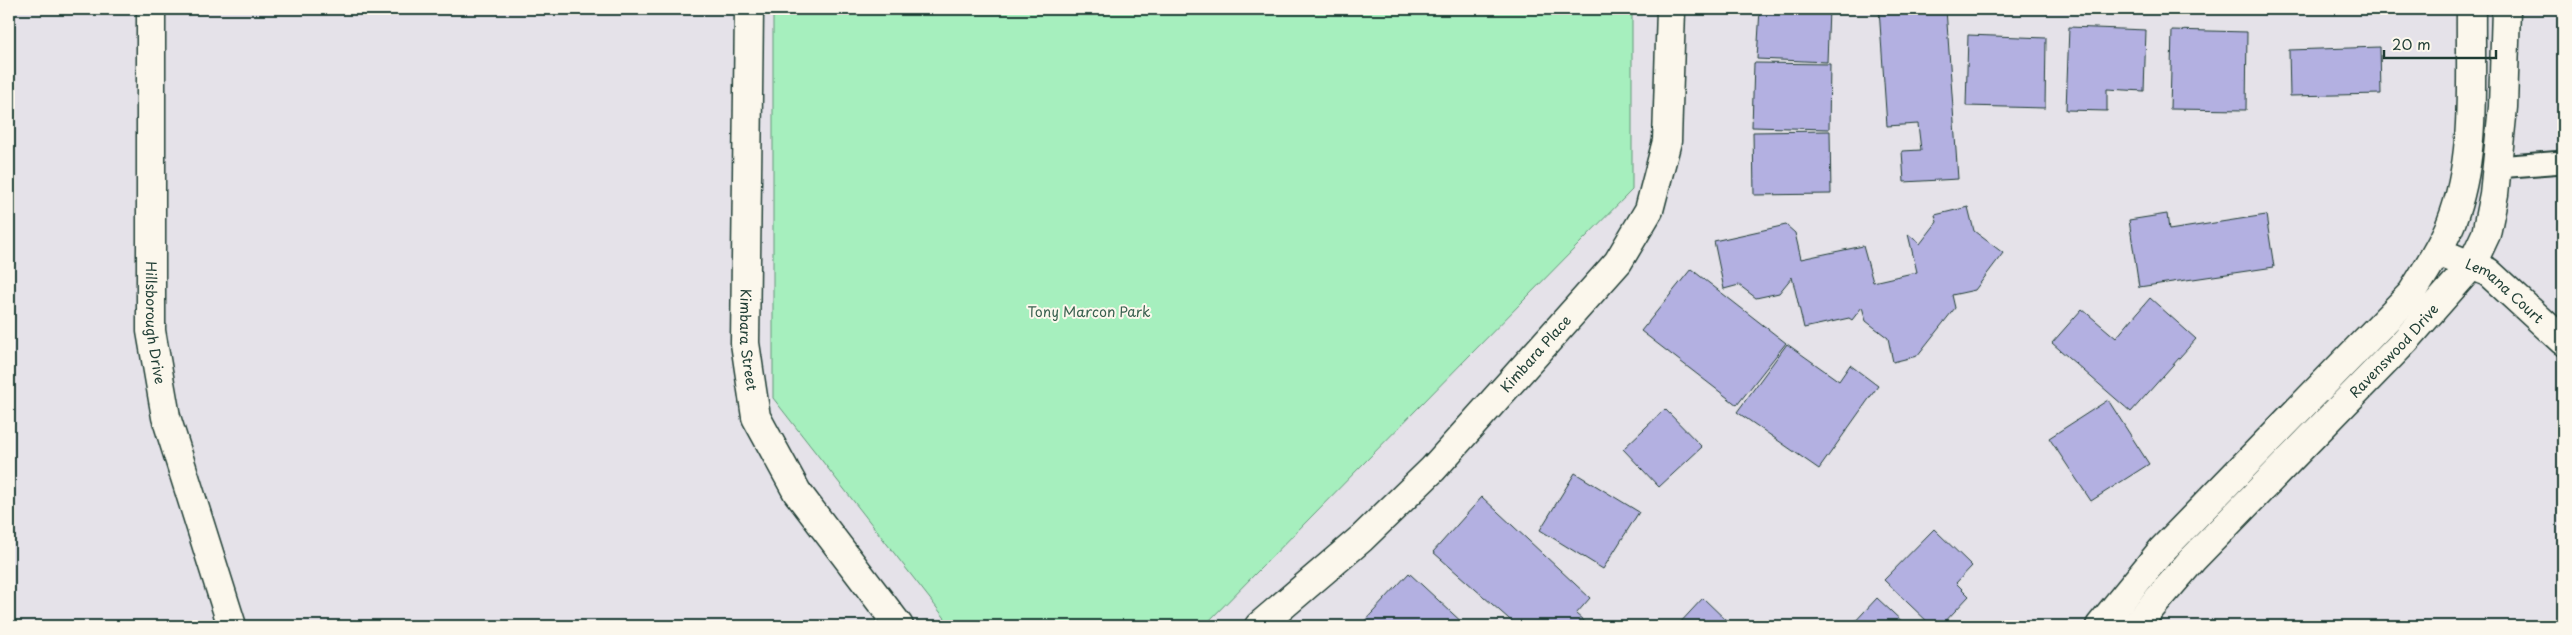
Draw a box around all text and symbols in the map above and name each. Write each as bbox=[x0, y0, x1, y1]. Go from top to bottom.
scale bar bbox=[2384, 28, 2497, 60]
text: 20 m bbox=[2392, 32, 2431, 55]
street label: Lemana Court bbox=[2462, 253, 2549, 328]
street label: Hillsborough Drive bbox=[141, 261, 171, 386]
street label: Kimbara Street bbox=[735, 289, 763, 392]
street label: Ravenswood Drive bbox=[2344, 299, 2443, 402]
park label: Tony Marcon Park bbox=[1027, 301, 1151, 322]
street label: Kimbara Place bbox=[1495, 310, 1576, 397]

